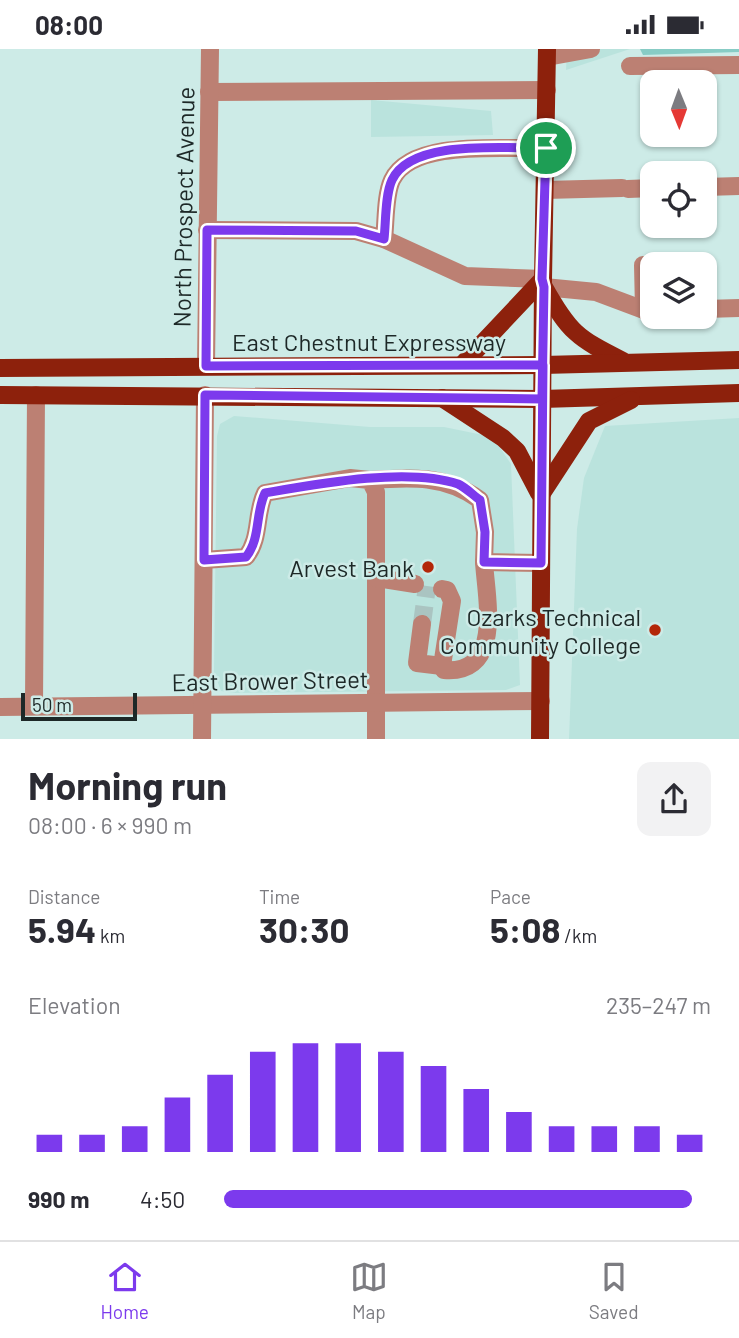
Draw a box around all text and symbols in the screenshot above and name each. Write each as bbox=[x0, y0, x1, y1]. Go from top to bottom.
text: 08:00 bbox=[35, 9, 103, 40]
north arrow bbox=[640, 70, 718, 147]
map controls bbox=[640, 70, 717, 329]
street label: North Prospect Avenue bbox=[166, 87, 200, 327]
pin bbox=[516, 118, 576, 178]
icon: arrive bbox=[527, 129, 565, 167]
button: locate bbox=[640, 161, 717, 238]
button: layers bbox=[640, 252, 717, 329]
street label: East Chestnut Expressway bbox=[232, 327, 506, 356]
place label: Arvest Bank bbox=[289, 553, 414, 582]
marker: Arvest Bank bbox=[420, 559, 436, 575]
place label: Ozarks Technical Community College bbox=[440, 602, 641, 659]
marker: Ozarks Technical Community College bbox=[647, 622, 663, 638]
street label: East Brower Street bbox=[171, 664, 369, 696]
scale bar bbox=[21, 691, 136, 722]
text: 50 m bbox=[32, 693, 72, 716]
text: Morning run bbox=[28, 762, 227, 808]
button: share bbox=[637, 762, 711, 836]
text: 08:00 · 6 × 990 m bbox=[28, 811, 192, 839]
text: Distance bbox=[28, 885, 100, 908]
text: Time bbox=[259, 885, 300, 908]
text: Pace bbox=[490, 885, 531, 908]
text: 5.94 bbox=[28, 908, 96, 950]
text: 30:30 bbox=[259, 908, 349, 950]
text: 5:08 bbox=[490, 908, 561, 950]
text: km bbox=[96, 924, 125, 947]
text: /km bbox=[561, 924, 597, 947]
text: Elevation bbox=[28, 991, 121, 1019]
text: 235–247 m bbox=[606, 991, 711, 1019]
text: 990 m bbox=[28, 1185, 89, 1213]
text: 4:50 bbox=[140, 1185, 185, 1213]
tab: Home bbox=[100, 1258, 149, 1323]
tab: Map bbox=[350, 1258, 388, 1323]
tab: Saved bbox=[589, 1258, 639, 1323]

